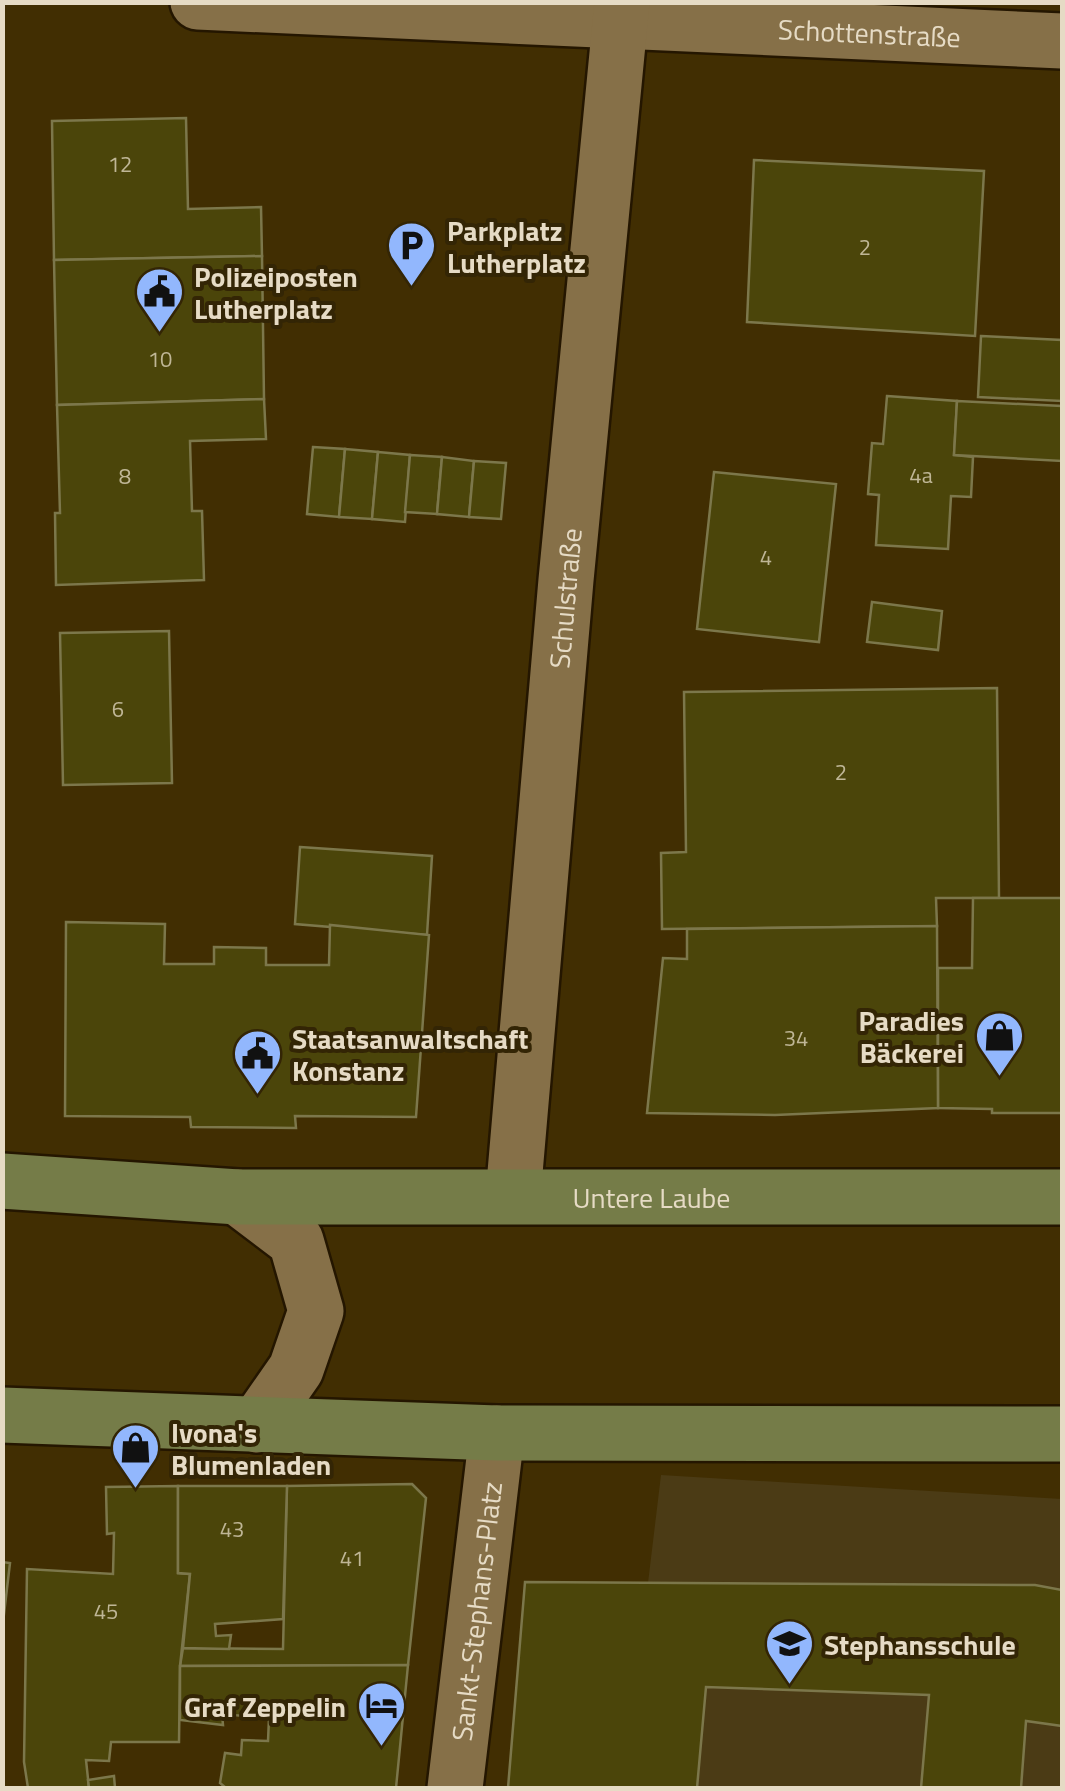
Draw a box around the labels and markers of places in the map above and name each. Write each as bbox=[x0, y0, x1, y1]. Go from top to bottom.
place label: Parkplatz Lutherplatz bbox=[447, 209, 586, 284]
parking icon: Parkplatz Lutherplatz bbox=[386, 220, 438, 288]
place label: Polizeiposten Lutherplatz bbox=[194, 255, 358, 330]
public building icon: Polizeiposten Lutherplatz bbox=[133, 266, 185, 334]
place label: Paradies Bäckerei bbox=[859, 999, 964, 1074]
shop icon: Paradies Bäckerei bbox=[973, 1010, 1025, 1078]
place label: Staatsanwaltschaft Konstanz bbox=[292, 1017, 528, 1092]
public building icon: Staatsanwaltschaft Konstanz bbox=[231, 1028, 283, 1096]
place label: Ivona's Blumenladen bbox=[171, 1411, 331, 1486]
shop icon: Ivona's Blumenladen bbox=[110, 1422, 162, 1490]
school or university icon: Stephansschule bbox=[763, 1618, 815, 1686]
place label: Stephansschule bbox=[824, 1623, 1016, 1666]
hotel icon: Graf Zeppelin bbox=[355, 1680, 407, 1748]
place label: Graf Zeppelin bbox=[184, 1685, 346, 1728]

